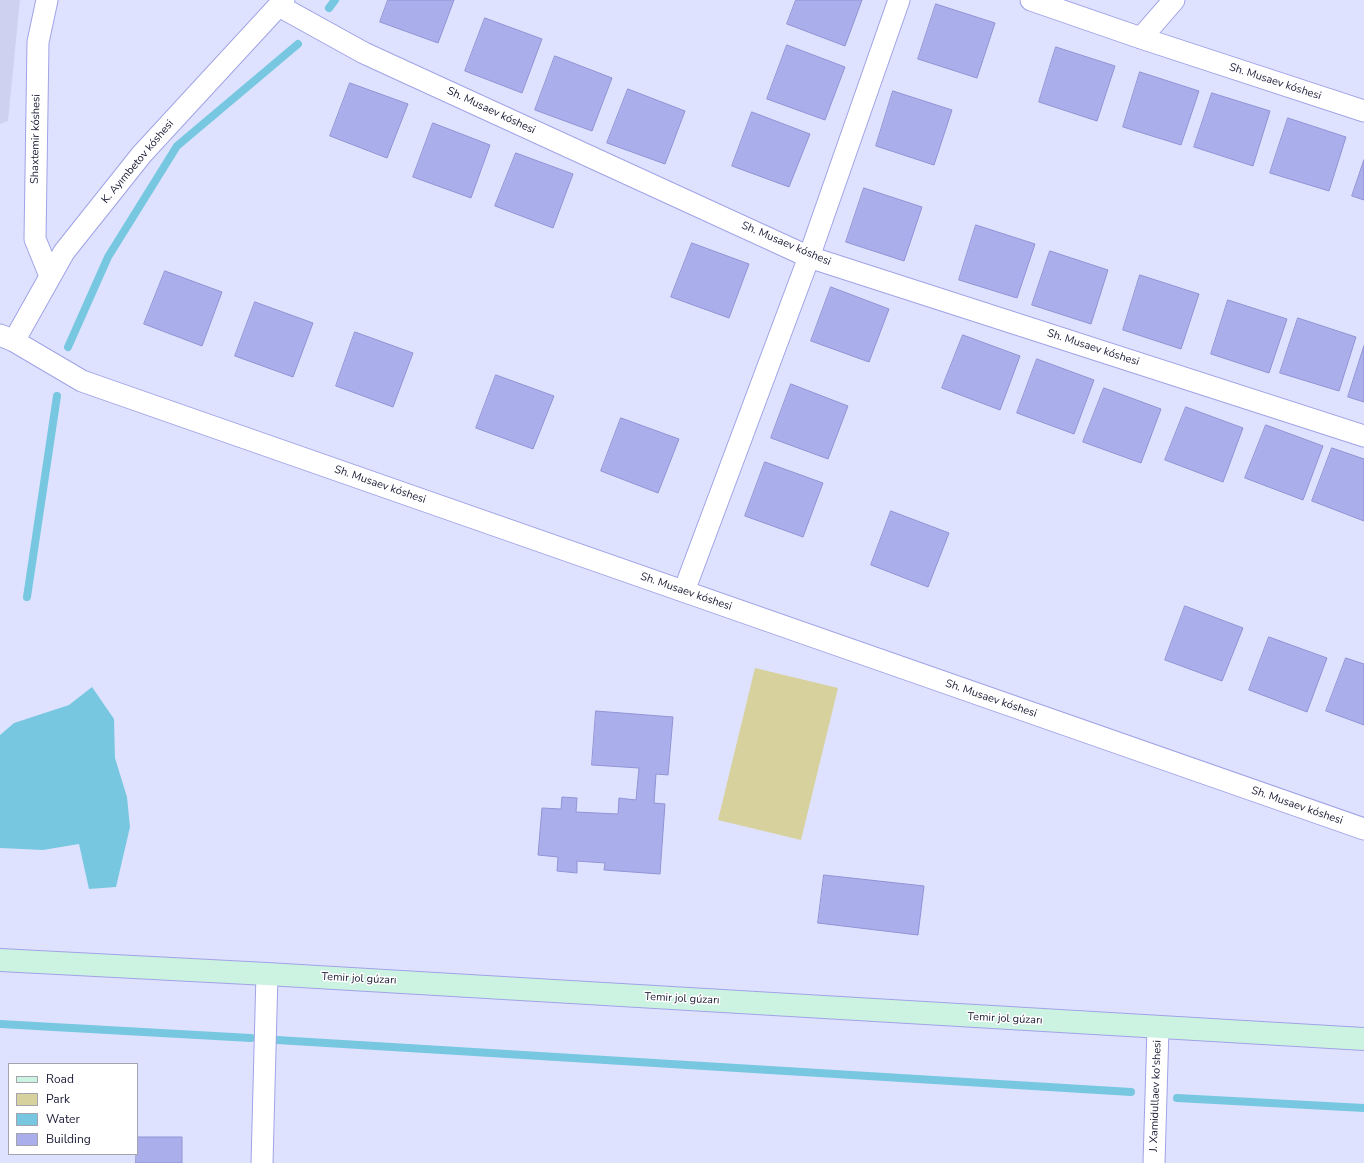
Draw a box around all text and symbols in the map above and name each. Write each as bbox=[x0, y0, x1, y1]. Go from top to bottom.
street label: Sh. Musaev kóshesi bbox=[1227, 61, 1323, 103]
street label: Sh. Musaev kóshesi bbox=[445, 85, 537, 137]
street label: Shaxtemir kóshesi bbox=[29, 94, 43, 184]
street label: K. Ayımbetov kóshesi bbox=[99, 118, 177, 206]
street label: Sh. Musaev kóshesi bbox=[739, 219, 833, 269]
street label: Sh. Musaev kóshesi bbox=[1045, 327, 1141, 369]
street label: Sh. Musaev kóshesi bbox=[332, 463, 428, 507]
street label: Sh. Musaev kóshesi bbox=[638, 570, 734, 614]
street label: Sh. Musaev kóshesi bbox=[943, 677, 1039, 721]
street label: Sh. Musaev kóshesi bbox=[1249, 784, 1345, 828]
street label: Temir jol gúzarı bbox=[321, 970, 397, 988]
street label: Temir jol gúzarı bbox=[644, 990, 720, 1008]
street label: Temir jol gúzarı bbox=[967, 1010, 1043, 1028]
street label: J. Xamidullaev ko'shesi bbox=[1147, 1040, 1165, 1152]
legend bbox=[8, 1063, 138, 1155]
text: Road bbox=[46, 1071, 74, 1087]
text: Park bbox=[46, 1091, 70, 1107]
text: Water bbox=[46, 1111, 80, 1127]
text: Building bbox=[46, 1131, 91, 1147]

